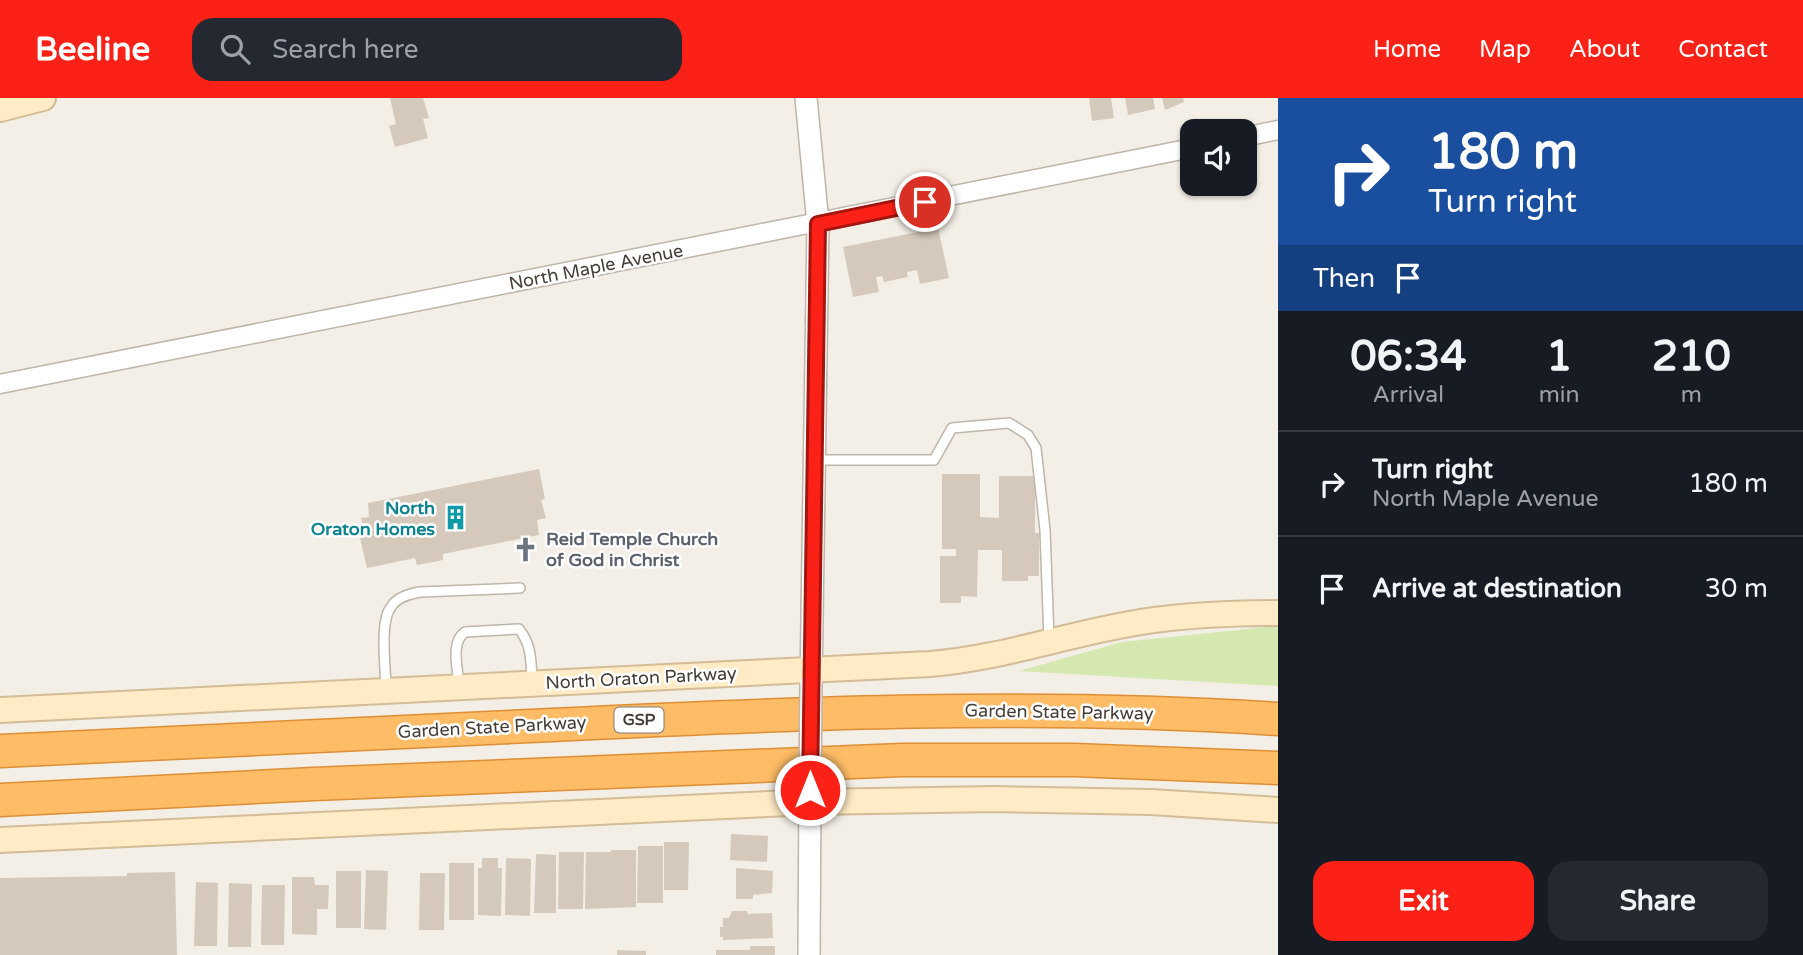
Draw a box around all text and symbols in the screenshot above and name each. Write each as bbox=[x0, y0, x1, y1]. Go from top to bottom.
search box bbox=[192, 18, 682, 81]
text: Beeline bbox=[35, 30, 150, 69]
icon: search bbox=[216, 30, 254, 68]
text: Search here bbox=[272, 34, 418, 65]
text: Home bbox=[1373, 35, 1441, 64]
text: Map bbox=[1479, 35, 1531, 64]
text: About bbox=[1569, 35, 1640, 64]
text: Contact bbox=[1678, 35, 1768, 64]
map controls bbox=[1180, 119, 1257, 196]
button: sound bbox=[1180, 119, 1257, 196]
text: 180 m bbox=[1428, 123, 1578, 182]
icon: right bbox=[1313, 126, 1404, 217]
pin bbox=[895, 172, 955, 232]
icon: arrive bbox=[906, 183, 944, 221]
text: Turn right bbox=[1428, 183, 1577, 221]
street label: North Maple Avenue bbox=[507, 239, 685, 295]
icon: arrive bbox=[1389, 259, 1427, 297]
text: Then bbox=[1313, 263, 1375, 294]
text: 06:34 bbox=[1350, 331, 1467, 382]
text: 1 bbox=[1546, 331, 1572, 382]
text: 210 bbox=[1652, 331, 1731, 382]
text: Arrival bbox=[1373, 381, 1444, 409]
text: min bbox=[1539, 381, 1580, 409]
text: m bbox=[1681, 381, 1702, 409]
text: Turn right bbox=[1372, 454, 1493, 485]
icon: right bbox=[1313, 465, 1351, 503]
text: 180 m bbox=[1688, 468, 1768, 499]
text: North Maple Avenue bbox=[1372, 485, 1598, 513]
place label: North Oraton Homes bbox=[311, 497, 435, 540]
building icon: North Oraton Homes bbox=[441, 504, 469, 532]
place label: Reid Temple Church of God in Christ bbox=[546, 528, 718, 571]
church icon: Reid Temple Church of God in Christ bbox=[512, 535, 540, 563]
icon: arrive bbox=[1313, 570, 1351, 608]
text: Arrive at destination bbox=[1372, 573, 1622, 604]
text: 30 m bbox=[1705, 573, 1768, 604]
street label: North Oraton Parkway bbox=[545, 662, 737, 694]
street label: Garden State Parkway bbox=[964, 699, 1154, 725]
road number: GSP bbox=[614, 708, 664, 733]
street label: Garden State Parkway bbox=[397, 711, 587, 743]
position arrow bbox=[773, 753, 847, 827]
button: Exit bbox=[1313, 861, 1534, 941]
button: Share bbox=[1548, 861, 1768, 941]

